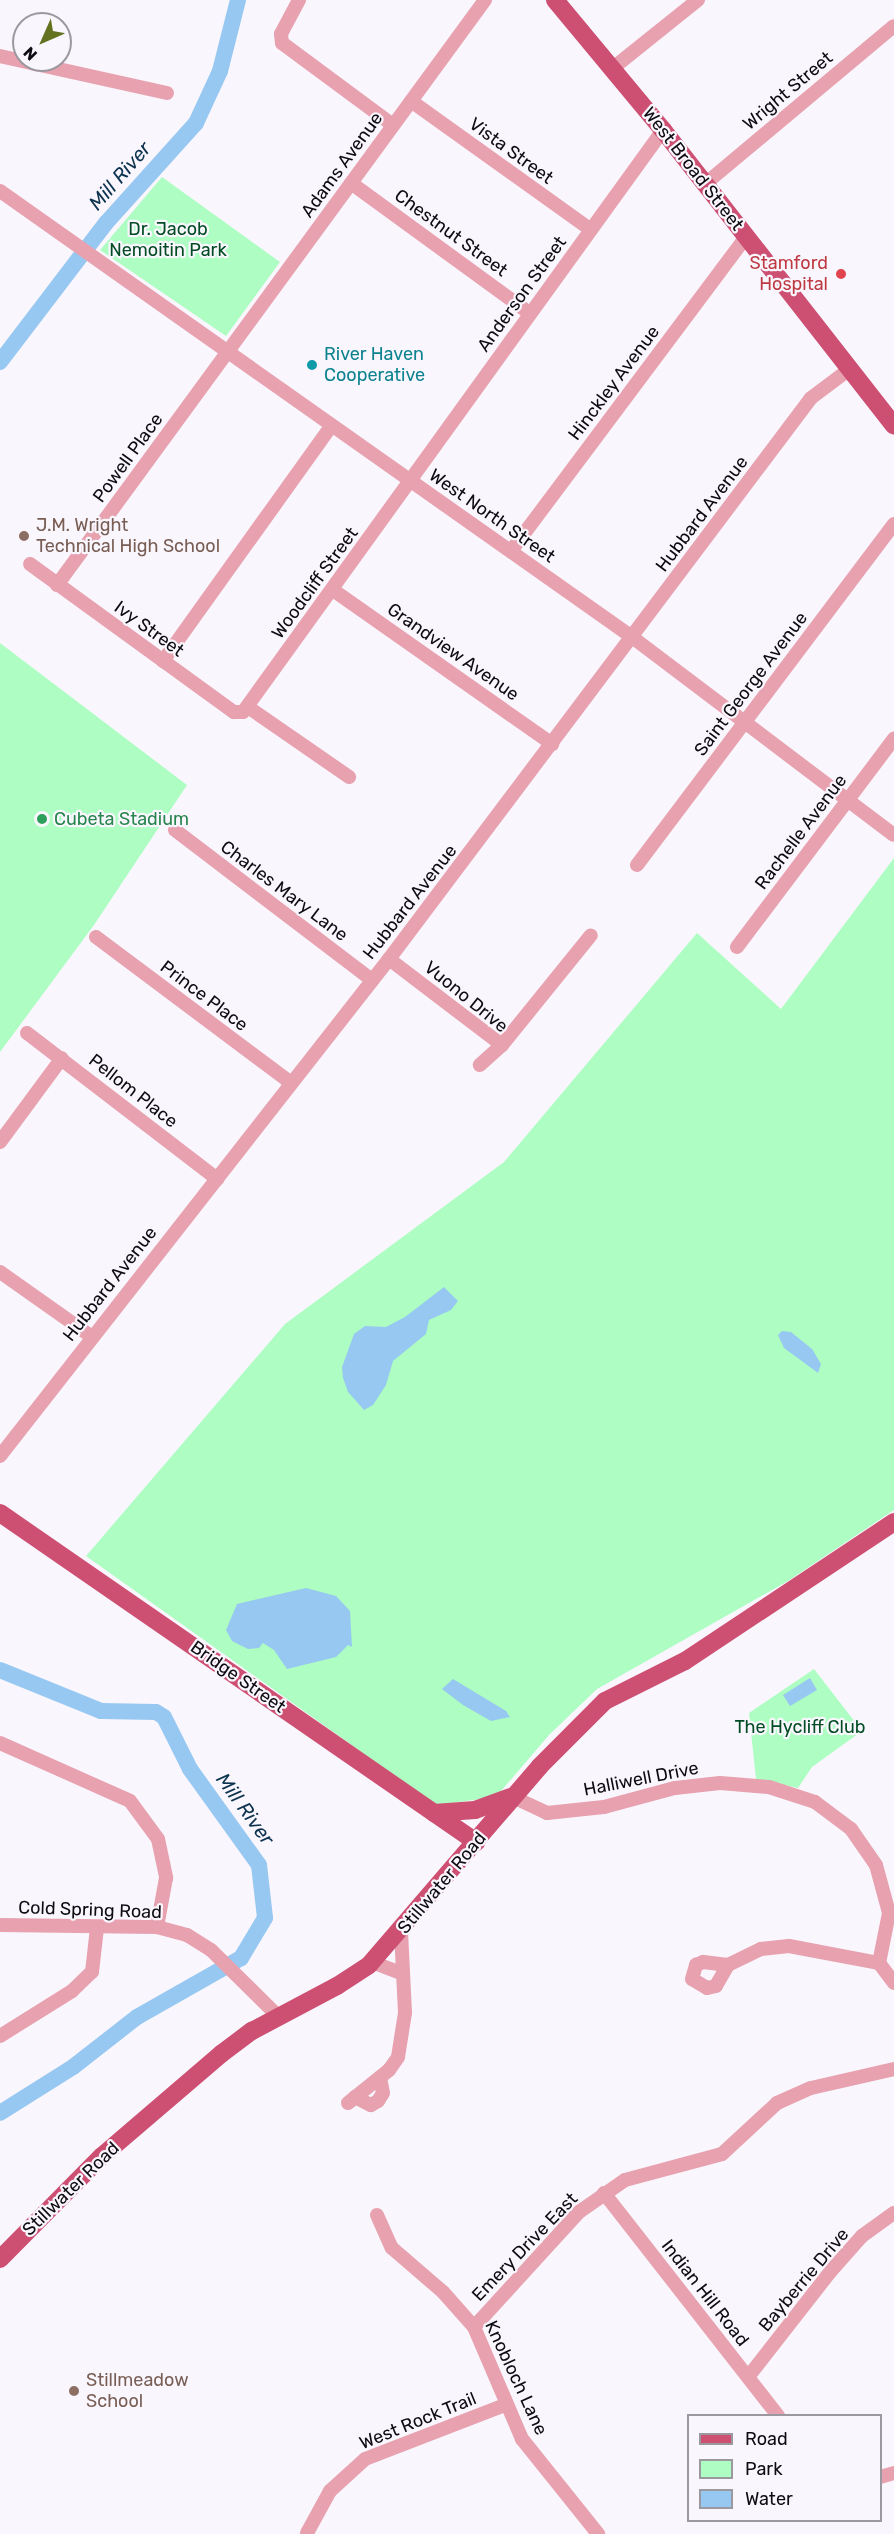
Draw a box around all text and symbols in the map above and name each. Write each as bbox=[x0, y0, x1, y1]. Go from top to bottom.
north arrow bbox=[12, 12, 72, 72]
text: N bbox=[20, 43, 41, 64]
street label: Wright Street bbox=[739, 47, 837, 135]
street label: West Broad Street bbox=[638, 103, 748, 235]
street label: Adams Avenue bbox=[296, 108, 388, 222]
street label: Vista Street bbox=[465, 113, 557, 189]
water label: Mill River bbox=[84, 137, 156, 215]
street label: Chestnut Street bbox=[390, 185, 512, 281]
park label: Dr. Jacob Nemoitin Park bbox=[109, 219, 227, 262]
street label: Anderson Street bbox=[473, 232, 571, 356]
place label: Stamford Hospital bbox=[750, 253, 828, 296]
marker: Stamford Hospital bbox=[832, 265, 850, 283]
street label: Hinckley Avenue bbox=[564, 321, 664, 445]
place label: River Haven Cooperative bbox=[324, 344, 425, 386]
marker: River Haven Cooperative bbox=[305, 358, 319, 372]
street label: Powell Place bbox=[88, 409, 168, 507]
street label: Hubbard Avenue bbox=[651, 452, 753, 576]
street label: West North Street bbox=[425, 464, 559, 568]
place label: J.M. Wright Technical High School bbox=[36, 515, 220, 558]
street label: Woodcliff Street bbox=[267, 523, 363, 643]
marker: J.M. Wright Technical High School bbox=[17, 529, 31, 543]
street label: Ivy Street bbox=[110, 596, 188, 662]
street label: Grandview Avenue bbox=[383, 598, 523, 706]
street label: Saint George Avenue bbox=[690, 607, 812, 761]
street label: Rachelle Avenue bbox=[751, 770, 851, 894]
place label: Cubeta Stadium bbox=[54, 808, 189, 830]
marker: Cubeta Stadium bbox=[35, 812, 49, 826]
street label: Charles Mary Lane bbox=[216, 836, 352, 946]
street label: Hubbard Avenue bbox=[358, 840, 462, 964]
street label: Prince Place bbox=[156, 956, 252, 1036]
street label: Vuono Drive bbox=[420, 957, 512, 1037]
street label: Pellom Place bbox=[84, 1050, 182, 1132]
street label: Hubbard Avenue bbox=[58, 1222, 162, 1346]
street label: Bridge Street bbox=[186, 1636, 290, 1718]
park label: The Hycliff Club bbox=[734, 1716, 866, 1738]
street label: Halliwell Drive bbox=[582, 1757, 700, 1801]
water label: Mill River bbox=[211, 1768, 279, 1850]
street label: Stillwater Road bbox=[393, 1828, 491, 1938]
street label: Cold Spring Road bbox=[18, 1897, 162, 1923]
street label: Stillwater Road bbox=[18, 2137, 124, 2241]
street label: Emery Drive East bbox=[468, 2188, 582, 2306]
street label: Bayberrie Drive bbox=[754, 2224, 854, 2336]
street label: Indian Hill Road bbox=[657, 2235, 753, 2351]
street label: Knobloch Lane bbox=[480, 2317, 552, 2439]
place label: Stillmeadow School bbox=[86, 2370, 189, 2412]
marker: Stillmeadow School bbox=[67, 2384, 81, 2398]
street label: West Rock Trail bbox=[356, 2388, 480, 2454]
legend bbox=[687, 2414, 882, 2522]
text: Road bbox=[745, 2428, 788, 2450]
text: Park bbox=[745, 2458, 782, 2480]
text: Water bbox=[745, 2488, 793, 2510]

